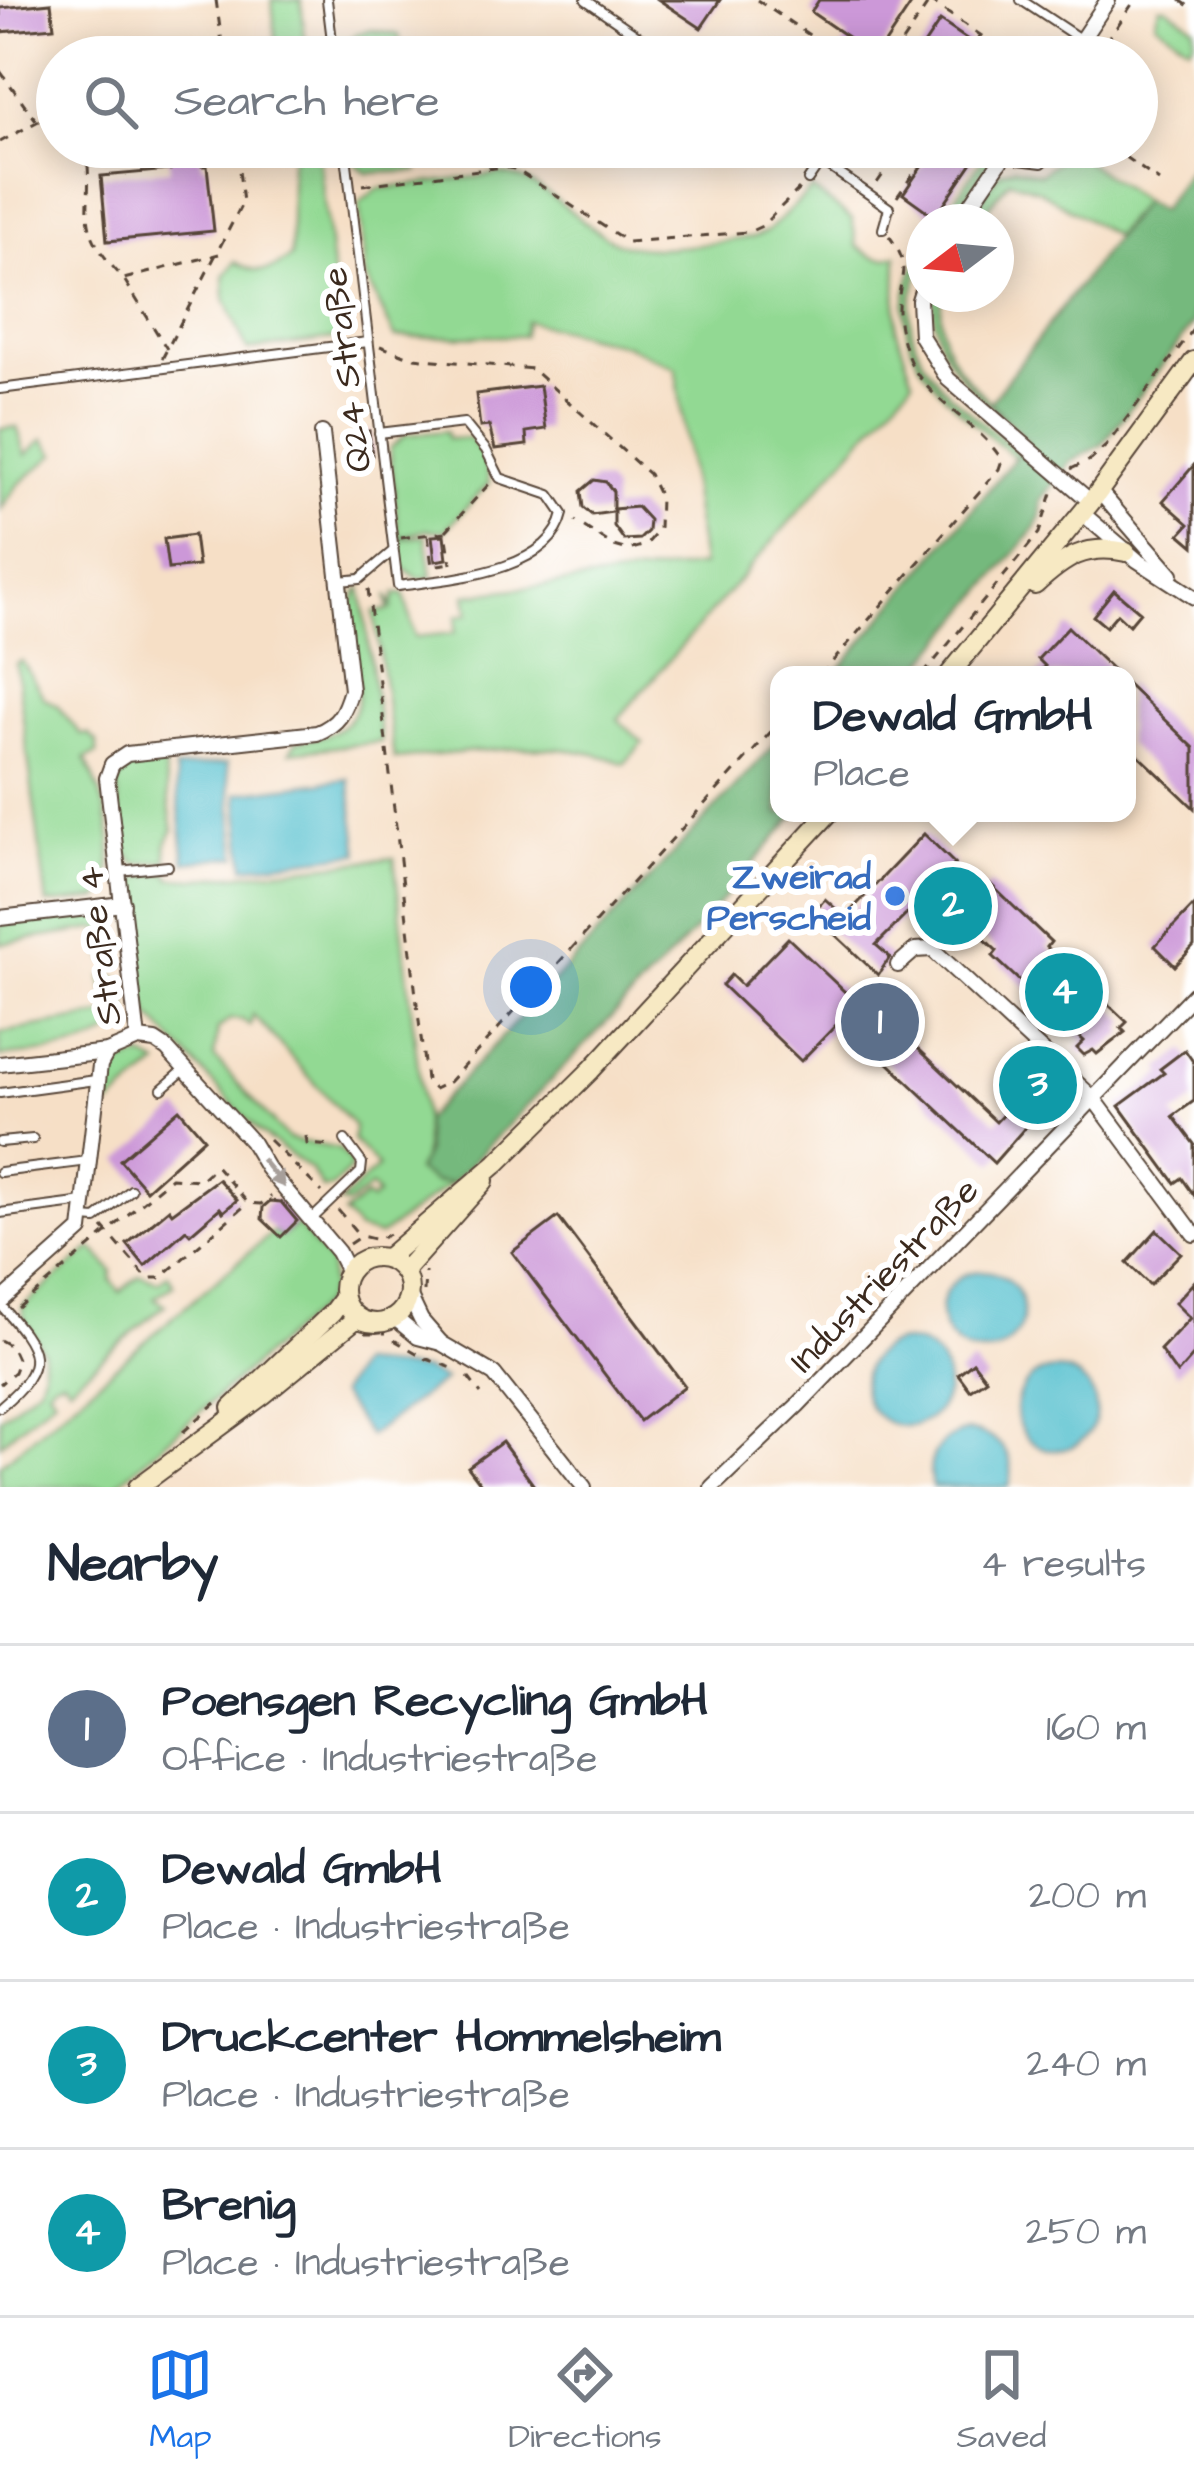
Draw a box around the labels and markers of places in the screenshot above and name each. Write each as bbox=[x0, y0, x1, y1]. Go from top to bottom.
place label: Zweirad Perscheid bbox=[707, 852, 872, 944]
pin: 2 bbox=[914, 861, 992, 951]
marker: Zweirad Perscheid bbox=[882, 883, 908, 909]
pin: 4 bbox=[1025, 947, 1103, 1037]
pin: 1 bbox=[841, 977, 919, 1067]
pin: 3 bbox=[999, 1040, 1077, 1130]

